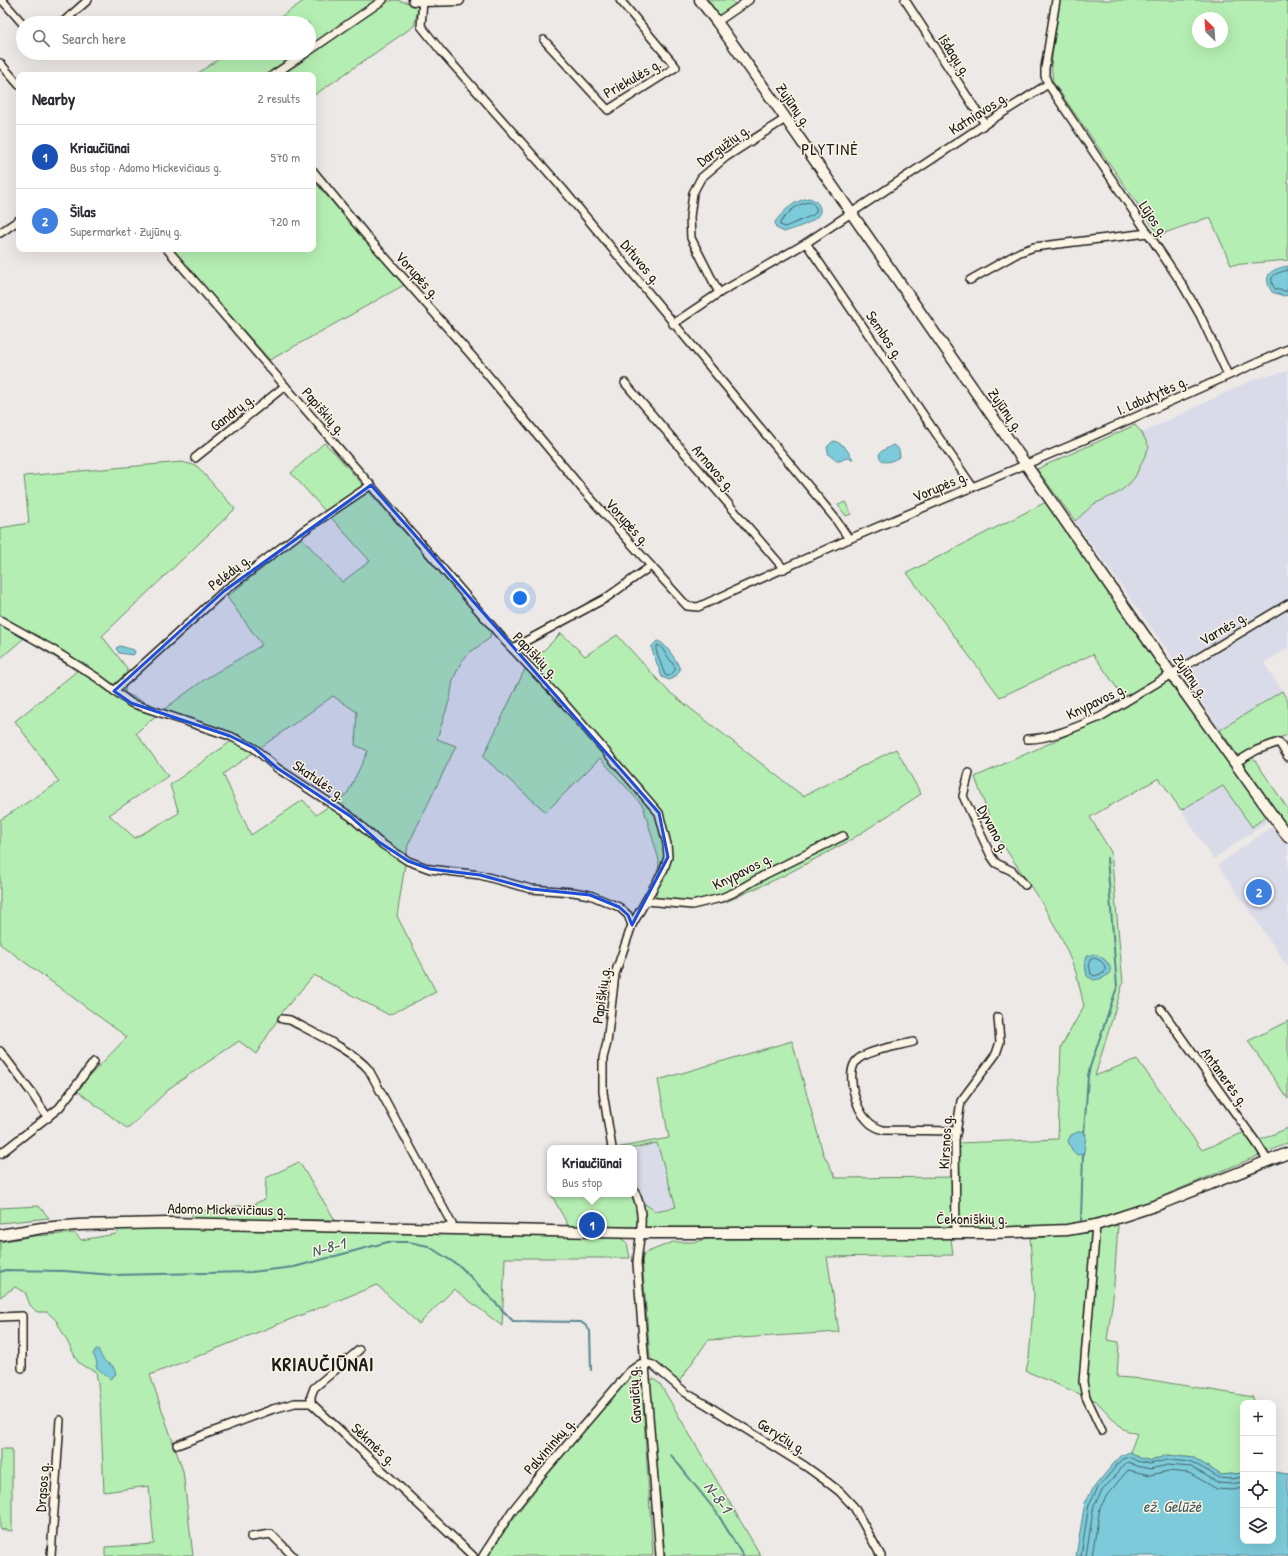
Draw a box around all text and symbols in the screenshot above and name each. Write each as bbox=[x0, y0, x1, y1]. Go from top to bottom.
north arrow bbox=[1192, 12, 1228, 48]
search box bbox=[16, 16, 316, 60]
icon: search bbox=[30, 27, 52, 49]
text: Search here bbox=[62, 28, 126, 49]
street label: Išdagų g. bbox=[933, 30, 977, 80]
street label: Priekulės g. bbox=[599, 53, 665, 103]
street label: Zujūnų g. bbox=[771, 79, 817, 131]
street label: Katniavos g. bbox=[945, 86, 1011, 140]
text: Nearby bbox=[32, 87, 75, 110]
text: 2 results bbox=[258, 89, 300, 107]
street label: Dargužių g. bbox=[692, 119, 754, 171]
text: Kriaučiūnai bbox=[70, 137, 130, 158]
district label: PLYTINĖ bbox=[801, 137, 859, 160]
text: 1 bbox=[43, 148, 47, 166]
text: 570 m bbox=[270, 148, 300, 166]
text: Bus stop · Adomo Mickevičiaus g. bbox=[70, 158, 222, 176]
street label: Lūjos g. bbox=[1134, 196, 1174, 242]
text: Šilas bbox=[70, 201, 96, 222]
text: 2 bbox=[42, 212, 48, 230]
text: 720 m bbox=[270, 212, 300, 230]
text: Supermarket · Zujūnų g. bbox=[70, 222, 182, 240]
street label: Dituvos g. bbox=[616, 235, 666, 289]
street label: Vorupės g. bbox=[391, 247, 445, 303]
street label: Sembos g. bbox=[861, 307, 909, 363]
street label: I. Labutytės g. bbox=[1113, 370, 1191, 420]
street label: Papiškių g. bbox=[297, 382, 351, 440]
street label: Zujūnų g. bbox=[983, 384, 1029, 436]
street label: Gandrų g. bbox=[206, 388, 258, 436]
street label: Arnavos g. bbox=[687, 440, 741, 496]
street label: Vorupės g. bbox=[909, 465, 971, 507]
street label: Vorupės g. bbox=[601, 494, 655, 550]
street label: Pelėdų g. bbox=[203, 549, 255, 595]
your location bbox=[510, 588, 530, 608]
street label: Varnės g. bbox=[1195, 606, 1251, 650]
street label: Papiškių g. bbox=[508, 627, 564, 683]
street label: Zujūnų g. bbox=[1168, 650, 1214, 702]
street label: Knypavos g. bbox=[1062, 677, 1130, 725]
street label: Skatulės g. bbox=[289, 755, 349, 805]
street label: Dyvano g. bbox=[973, 801, 1015, 857]
street label: Knypavos g. bbox=[709, 847, 775, 895]
pin: 2 bbox=[1246, 877, 1272, 907]
street label: Papiškių g. bbox=[587, 965, 615, 1025]
street label: Antanerės g. bbox=[1196, 1043, 1254, 1111]
street label: Kirsnos g. bbox=[933, 1114, 957, 1170]
popup bbox=[547, 1145, 637, 1197]
text: Kriaučiūnai bbox=[562, 1152, 622, 1173]
text: Bus stop bbox=[562, 1173, 602, 1191]
street label: Adomo Mickevičiaus g. bbox=[167, 1197, 287, 1221]
street label: Čekoniškių g. bbox=[936, 1208, 1008, 1229]
pin: 1 bbox=[579, 1210, 605, 1240]
water label: N-8-1 bbox=[309, 1231, 349, 1262]
district label: KRIAUČIŪNAI bbox=[272, 1351, 374, 1377]
street label: Gavaičių g. bbox=[622, 1366, 646, 1424]
map controls bbox=[1240, 1400, 1276, 1544]
button: + bbox=[1240, 1400, 1276, 1436]
street label: Palvininkų g. bbox=[518, 1413, 580, 1479]
street label: Geryčių g. bbox=[754, 1413, 810, 1459]
street label: Sėkmės g. bbox=[347, 1418, 401, 1470]
button: − bbox=[1240, 1436, 1276, 1472]
street label: Drąsos g. bbox=[30, 1461, 54, 1513]
button: locate bbox=[1240, 1472, 1276, 1508]
water label: N-8-1 bbox=[699, 1477, 738, 1519]
water label: ež. Gelūžė bbox=[1143, 1495, 1202, 1517]
button: layers bbox=[1240, 1508, 1276, 1544]

